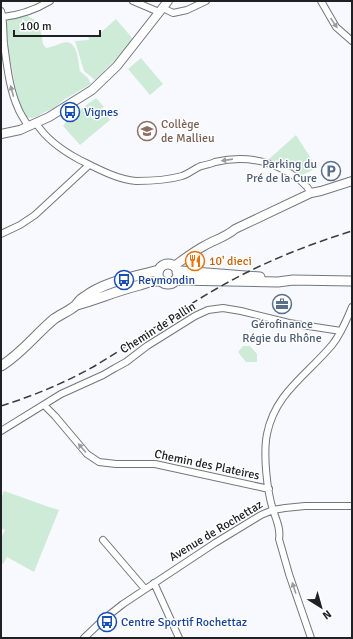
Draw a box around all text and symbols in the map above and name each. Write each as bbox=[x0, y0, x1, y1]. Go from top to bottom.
scale bar bbox=[14, 12, 100, 38]
one-way arrow bbox=[330, 17, 338, 28]
text: 100 m bbox=[20, 19, 52, 34]
one-way arrow bbox=[9, 85, 15, 97]
bus stop icon: Vignes bbox=[59, 101, 81, 123]
place label: Vignes bbox=[84, 105, 118, 120]
place label: Collège de Mallieu bbox=[161, 117, 214, 146]
school or university icon: Collège de Mallieu bbox=[136, 120, 158, 142]
one-way arrow bbox=[221, 157, 233, 163]
place label: Parking du Pré de la Cure bbox=[246, 157, 317, 186]
parking icon: Parking du Pré de la Cure bbox=[320, 160, 342, 182]
restaurant icon: 10' dieci bbox=[184, 250, 206, 272]
place label: 10' dieci bbox=[209, 254, 252, 269]
bus stop icon: Reymondin bbox=[113, 269, 135, 291]
place label: Reymondin bbox=[138, 273, 195, 288]
office icon: Gérofinance Régie du Rhône bbox=[271, 293, 293, 315]
street label: Chemin de Pallin bbox=[118, 299, 198, 357]
place label: Gérofinance Régie du Rhône bbox=[242, 317, 322, 346]
one-way arrow bbox=[78, 444, 87, 453]
street label: Chemin des Plateires bbox=[153, 447, 261, 483]
street label: Avenue de Rochettaz bbox=[166, 497, 266, 565]
one-way arrow bbox=[291, 581, 297, 593]
north arrow bbox=[301, 587, 341, 627]
text: N bbox=[320, 607, 334, 622]
bus stop icon: Centre Sportif Rochettaz bbox=[96, 611, 118, 633]
place label: Centre Sportif Rochettaz bbox=[121, 615, 247, 630]

